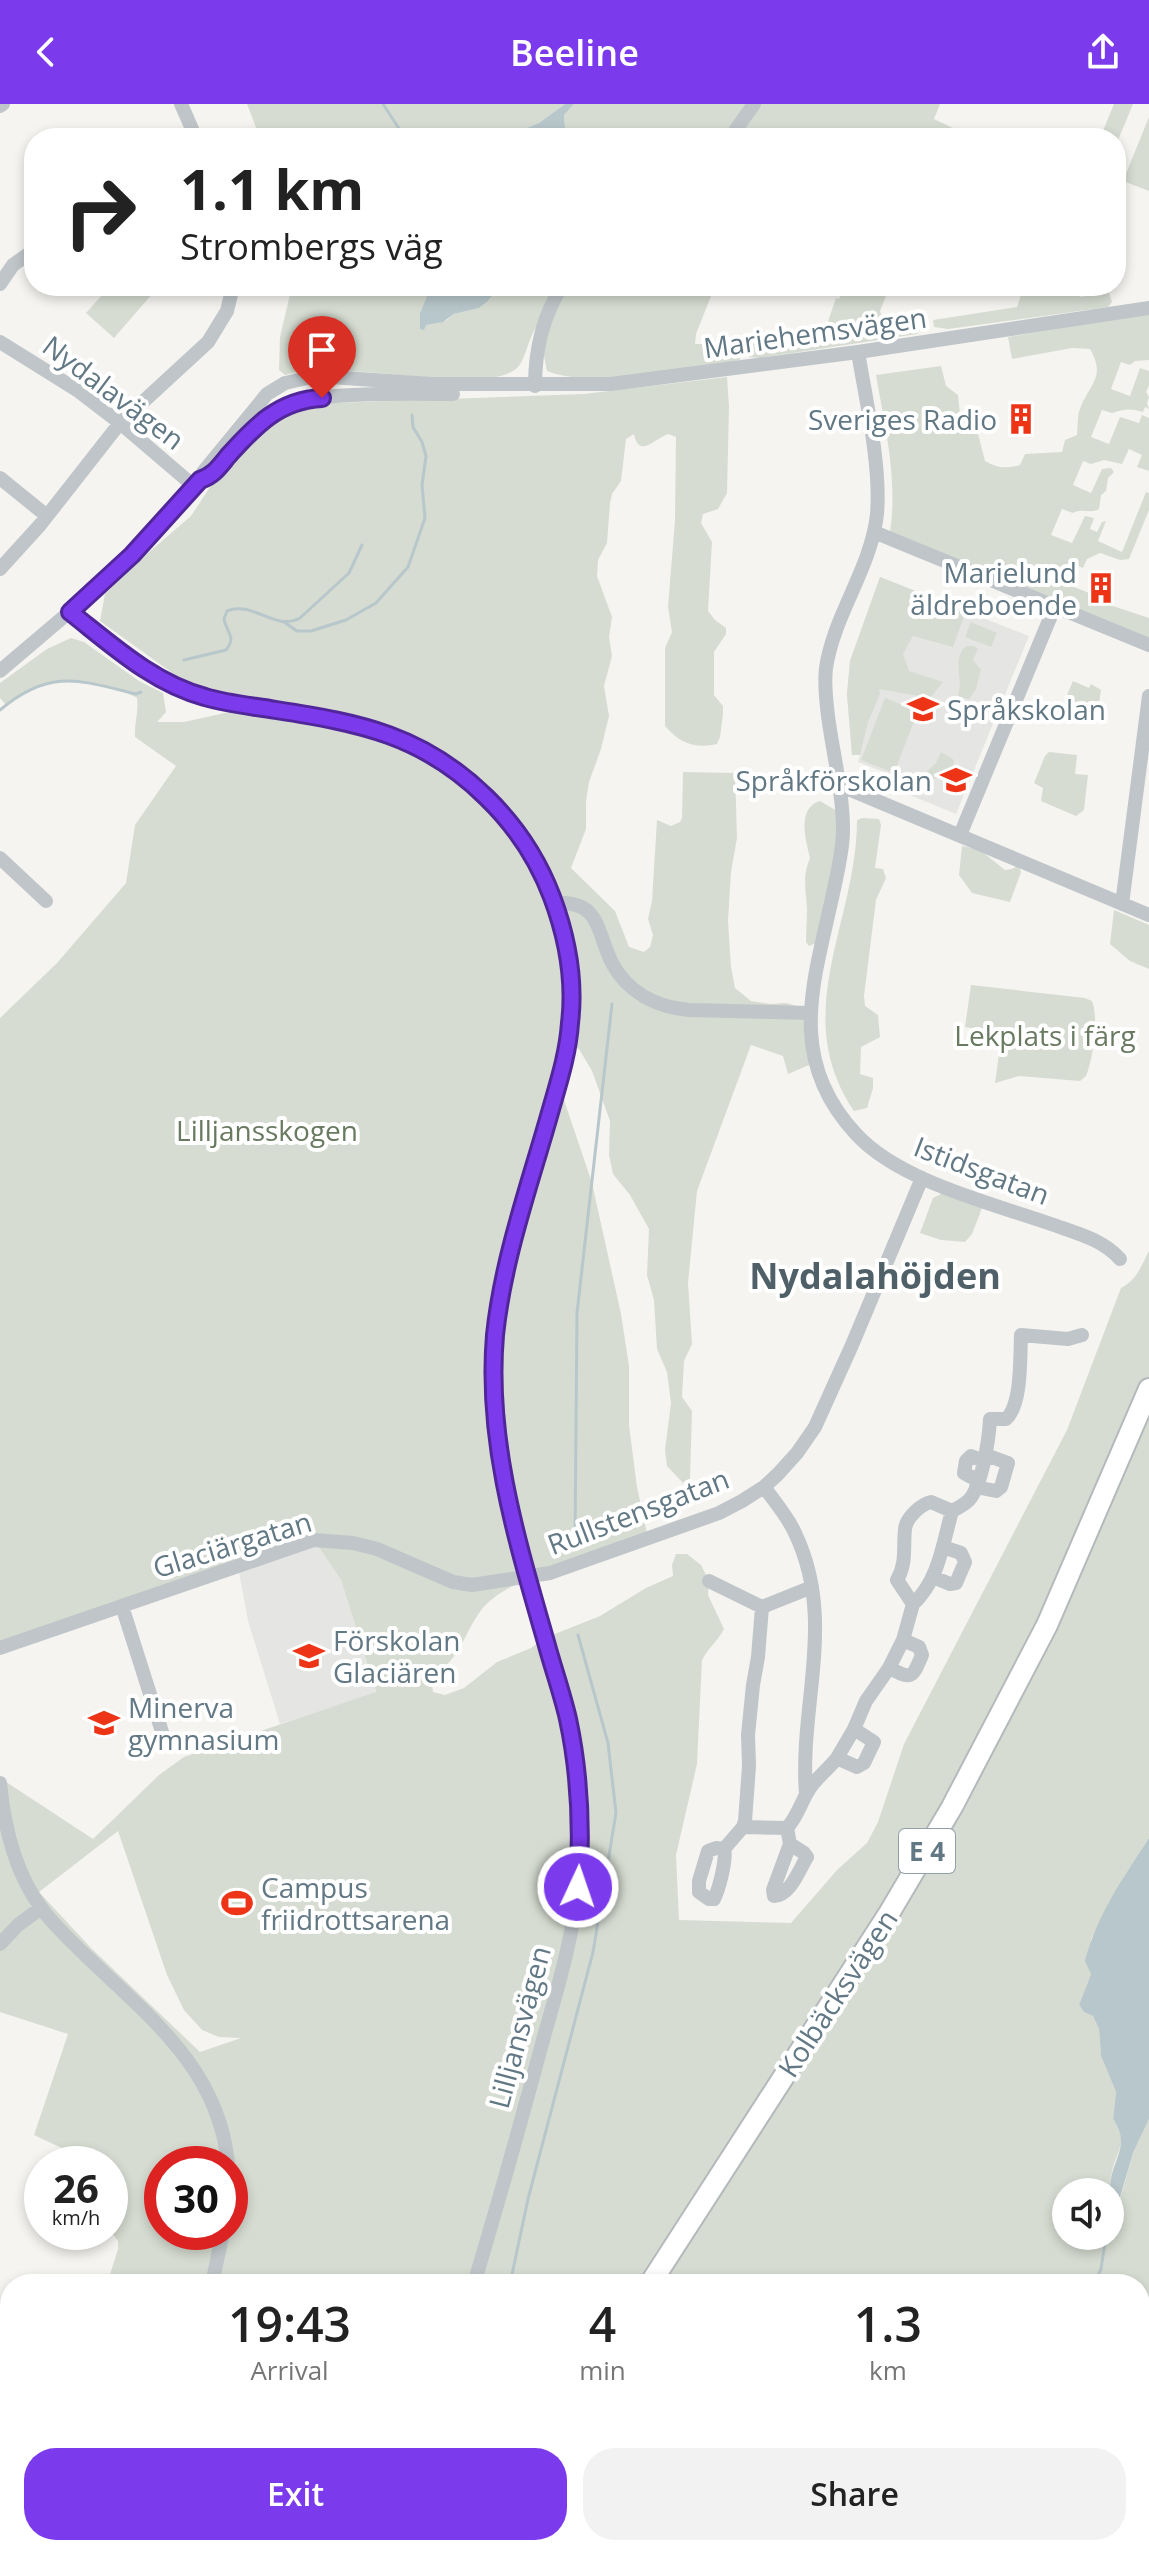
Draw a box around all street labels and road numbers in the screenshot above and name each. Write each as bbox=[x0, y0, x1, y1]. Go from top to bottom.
street label: Mariehemsvägen bbox=[701, 298, 929, 366]
street label: Nydalavägen bbox=[35, 326, 193, 458]
street label: Istidsgatan bbox=[909, 1127, 1055, 1213]
street label: Rullstensgatan bbox=[542, 1459, 734, 1563]
street label: Glaciärgatan bbox=[148, 1502, 316, 1586]
road number: E 4 bbox=[899, 1829, 955, 1873]
street label: Kolbäcksvägen bbox=[769, 1902, 905, 2084]
street label: Lilljansvägen bbox=[479, 1942, 559, 2112]

